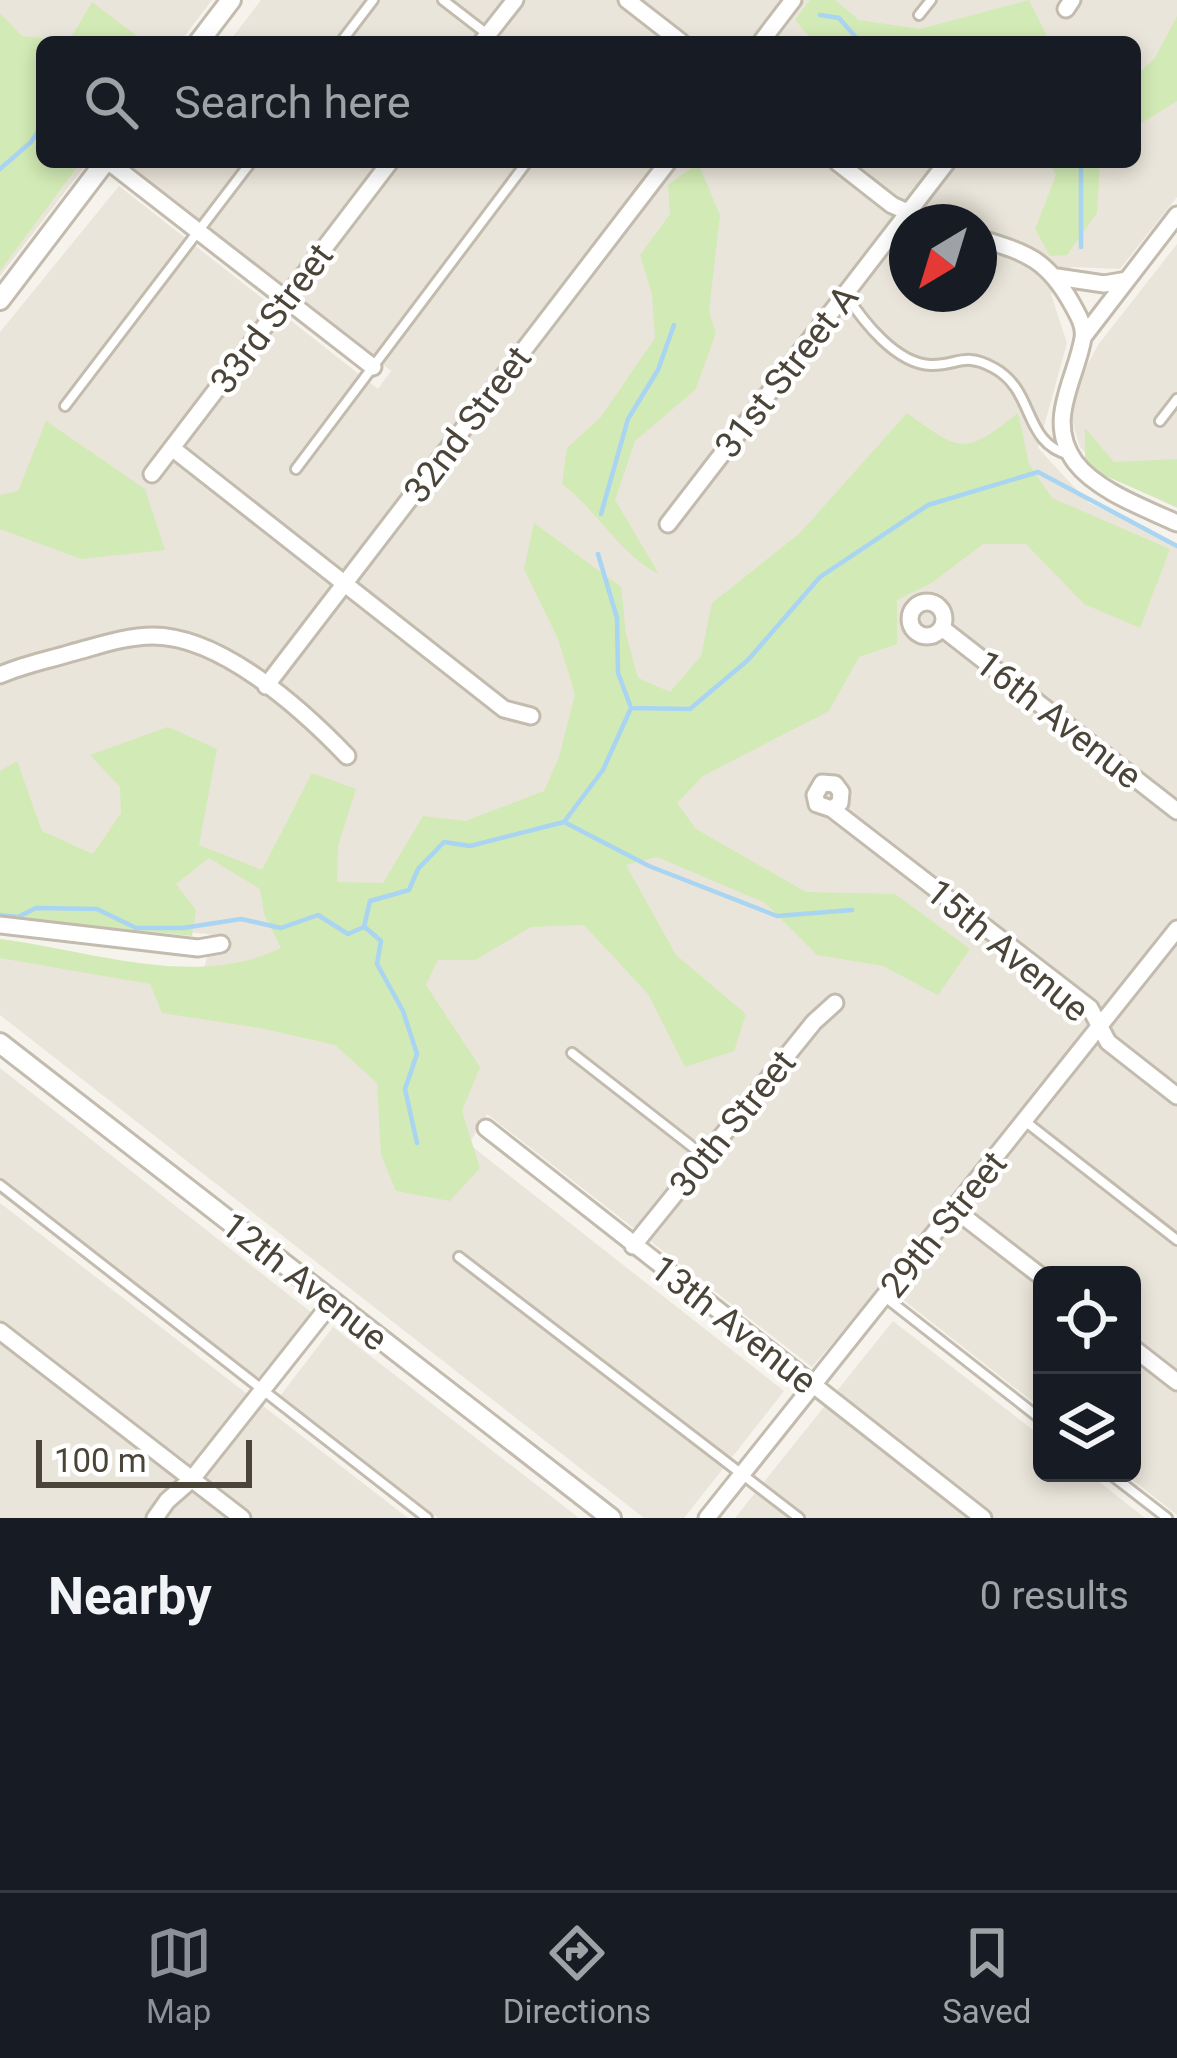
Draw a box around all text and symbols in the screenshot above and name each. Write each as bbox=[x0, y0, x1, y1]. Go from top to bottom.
search box bbox=[36, 36, 1141, 168]
icon: search bbox=[78, 69, 144, 135]
text: Search here bbox=[174, 76, 411, 129]
north arrow bbox=[889, 204, 997, 312]
street label: 33rd Street bbox=[202, 235, 342, 402]
street label: 31st Street A bbox=[706, 277, 867, 466]
street label: 32nd Street bbox=[395, 338, 540, 511]
street label: 16th Avenue bbox=[967, 642, 1150, 798]
street label: 15th Avenue bbox=[918, 871, 1097, 1031]
street label: 30th Street bbox=[661, 1042, 804, 1205]
street label: 29th Street bbox=[872, 1143, 1015, 1306]
street label: 12th Avenue bbox=[213, 1204, 396, 1360]
street label: 13th Avenue bbox=[642, 1247, 825, 1403]
map controls bbox=[1033, 1266, 1141, 1482]
button: locate bbox=[1033, 1266, 1141, 1374]
button: layers bbox=[1033, 1374, 1141, 1482]
scale bar bbox=[36, 1434, 252, 1487]
text: 100 m bbox=[54, 1441, 147, 1480]
text: Nearby bbox=[48, 1567, 212, 1626]
text: 0 results bbox=[980, 1573, 1129, 1619]
tab: Map bbox=[146, 1920, 212, 2031]
tab: Directions bbox=[503, 1920, 651, 2031]
tab: Saved bbox=[942, 1920, 1031, 2031]

